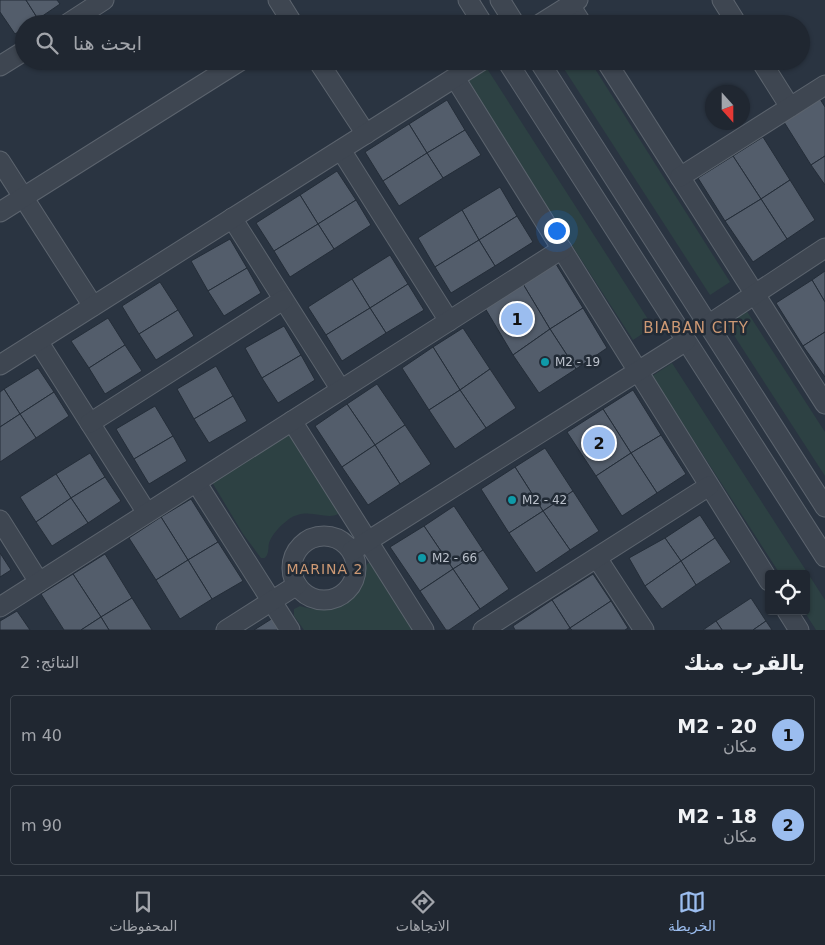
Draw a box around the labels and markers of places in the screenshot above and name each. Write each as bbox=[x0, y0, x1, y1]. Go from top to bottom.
pin: 1 bbox=[501, 300, 533, 338]
place label: M2 - 19 bbox=[555, 355, 600, 369]
marker: M2 - 19 bbox=[539, 356, 551, 368]
pin: 2 bbox=[583, 424, 615, 462]
place label: M2 - 42 bbox=[522, 493, 567, 507]
marker: M2 - 42 bbox=[506, 494, 518, 506]
place label: M2 - 66 bbox=[432, 551, 477, 565]
marker: M2 - 66 bbox=[416, 552, 428, 564]

